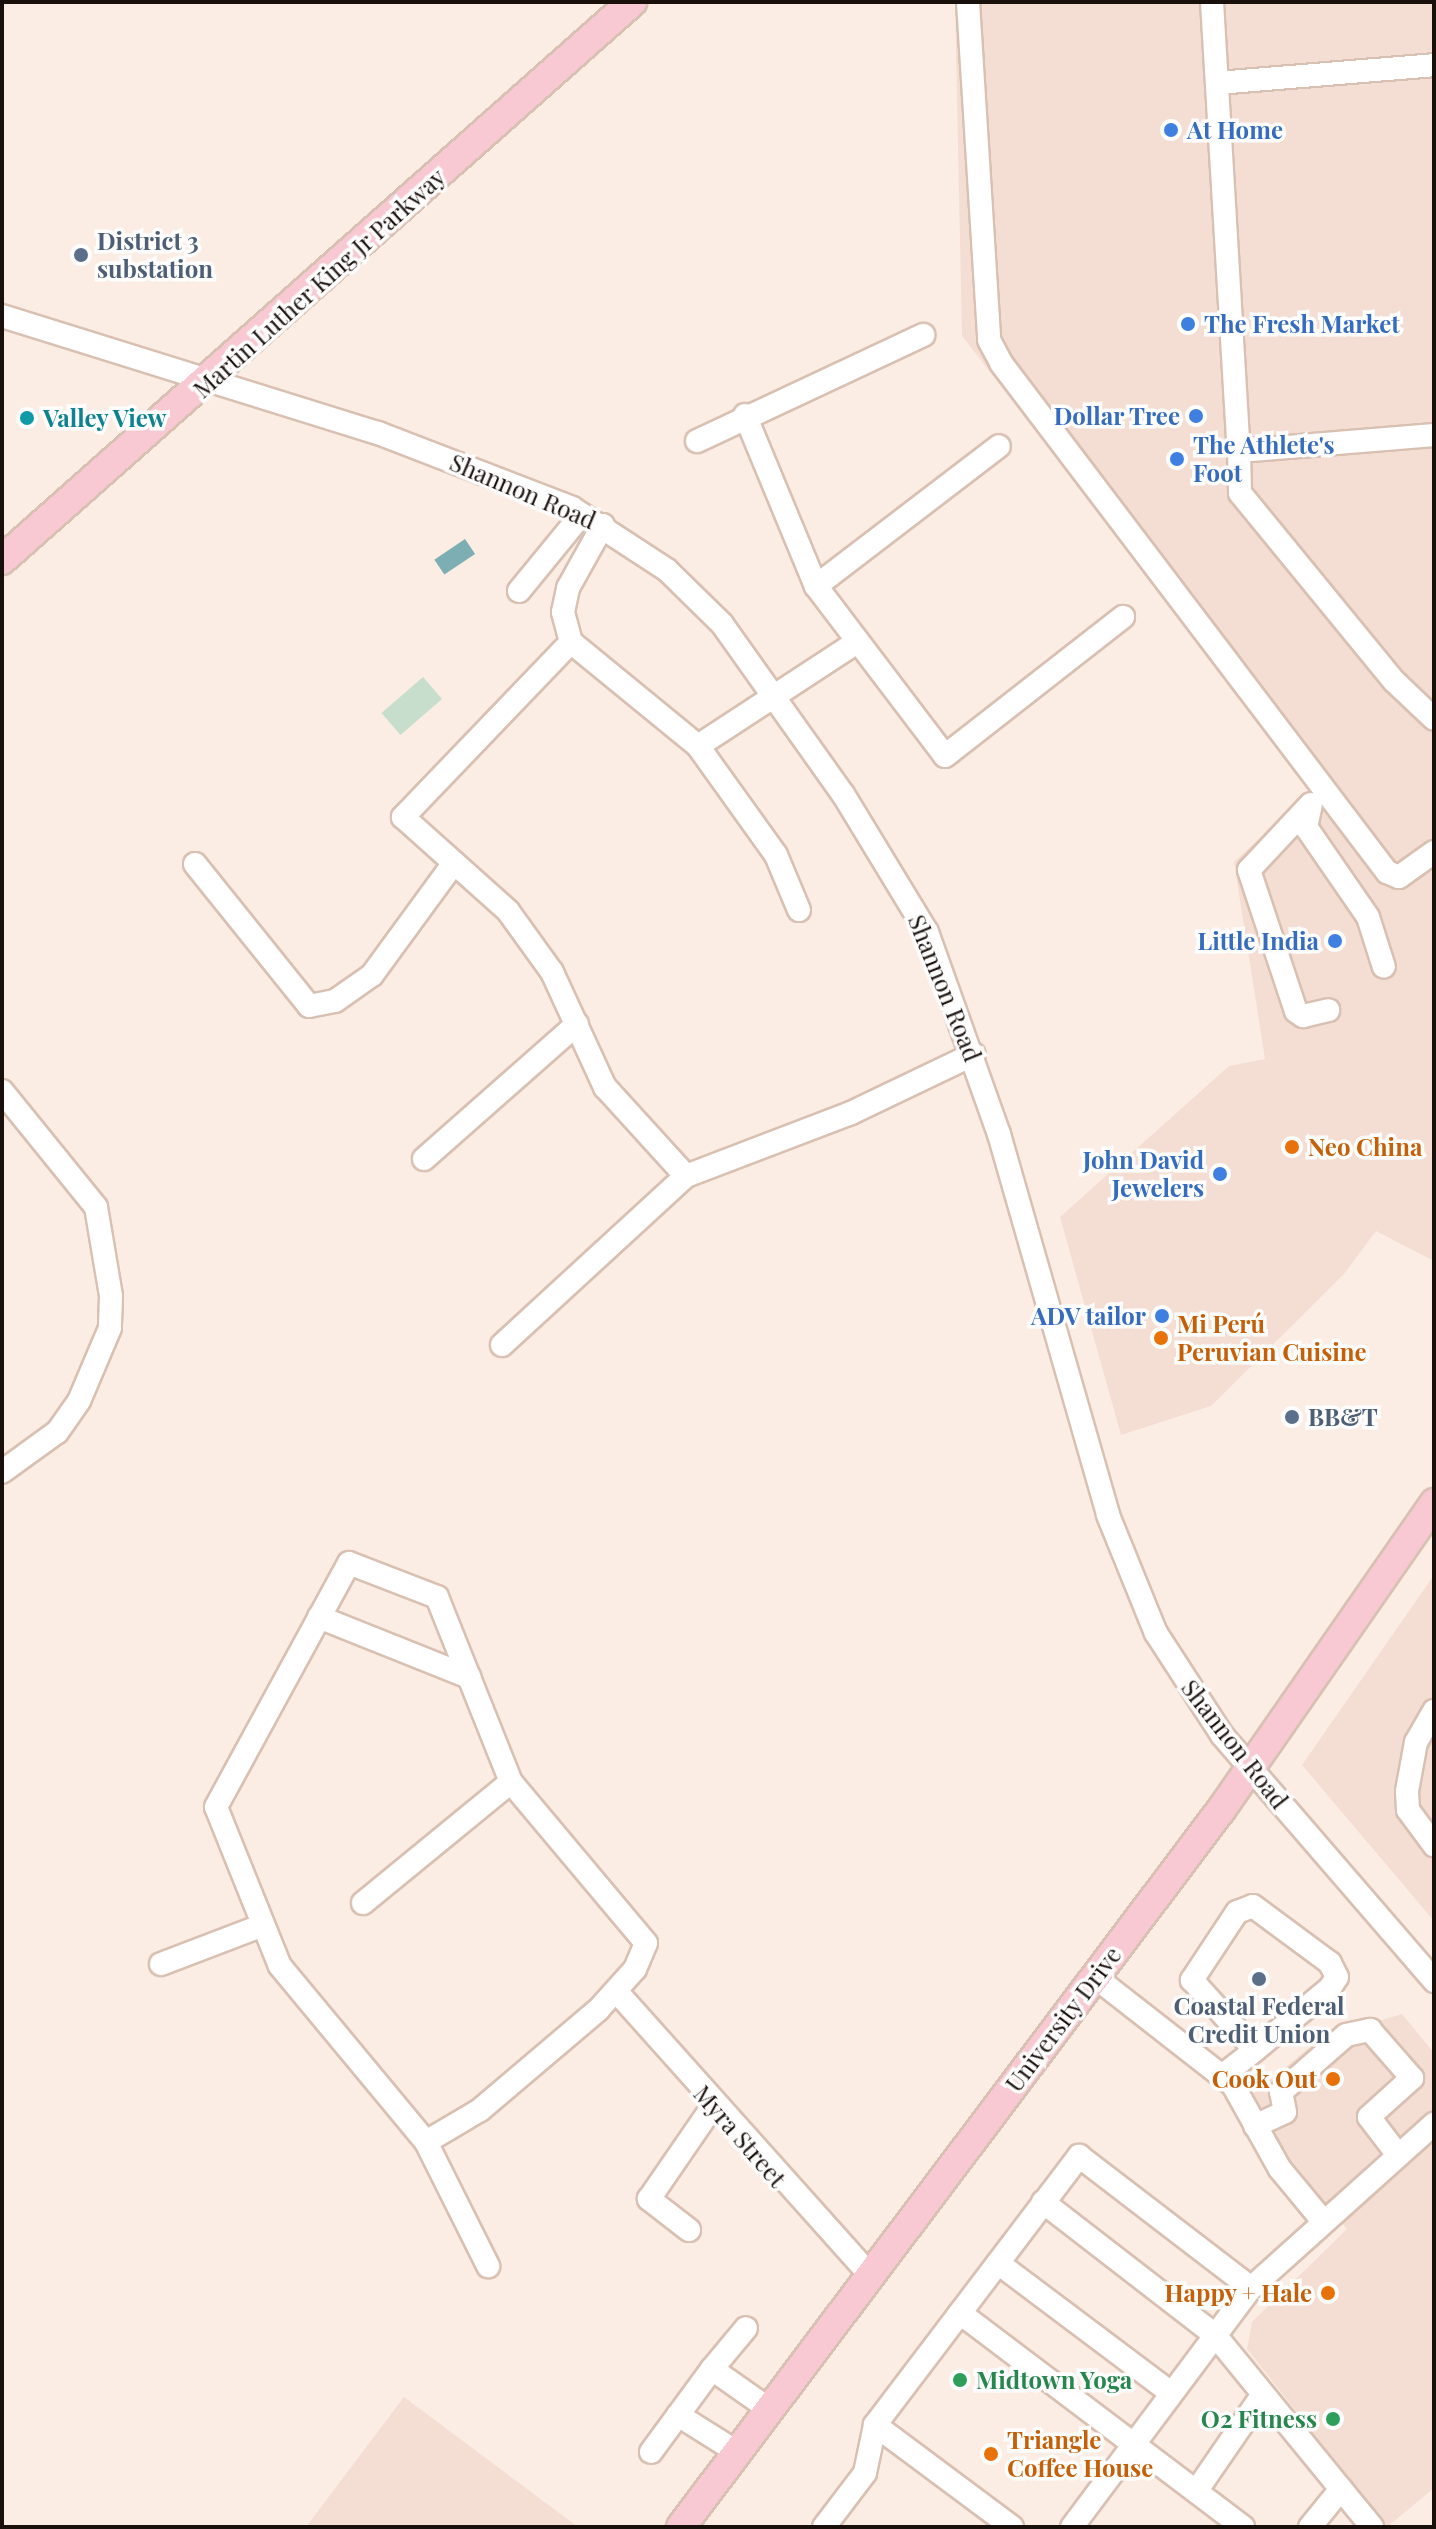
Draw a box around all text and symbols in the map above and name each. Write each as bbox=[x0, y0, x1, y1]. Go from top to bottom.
place label: At Home bbox=[1187, 116, 1283, 144]
marker: At Home bbox=[1162, 121, 1180, 139]
street label: Martin Luther King Jr Parkway bbox=[187, 162, 451, 404]
place label: District 3 substation bbox=[97, 227, 213, 283]
marker: District 3 substation bbox=[72, 246, 90, 264]
place label: The Fresh Market bbox=[1204, 310, 1400, 338]
marker: The Fresh Market bbox=[1179, 315, 1197, 333]
place label: Dollar Tree bbox=[1053, 402, 1180, 430]
place label: Valley View bbox=[43, 404, 168, 432]
marker: Dollar Tree bbox=[1187, 407, 1205, 425]
marker: Valley View bbox=[18, 409, 36, 427]
place label: The Athlete's Foot bbox=[1193, 431, 1335, 487]
street label: Shannon Road bbox=[446, 447, 600, 535]
marker: The Athlete's Foot bbox=[1168, 450, 1186, 468]
street label: Shannon Road bbox=[902, 910, 988, 1066]
place label: Little India bbox=[1198, 927, 1319, 955]
marker: Little India bbox=[1326, 932, 1344, 950]
place label: Neo China bbox=[1308, 1133, 1422, 1161]
marker: Neo China bbox=[1283, 1138, 1301, 1156]
place label: John David Jewelers bbox=[1083, 1146, 1204, 1202]
marker: John David Jewelers bbox=[1211, 1165, 1229, 1183]
place label: ADV tailor bbox=[1030, 1302, 1146, 1330]
marker: ADV tailor bbox=[1153, 1307, 1171, 1325]
place label: Mi Perú Peruvian Cuisine bbox=[1177, 1310, 1367, 1366]
marker: Mi Perú Peruvian Cuisine bbox=[1152, 1329, 1170, 1347]
place label: BB&T bbox=[1308, 1403, 1378, 1431]
marker: BB&T bbox=[1283, 1408, 1301, 1426]
street label: Shannon Road bbox=[1176, 1674, 1294, 1814]
street label: University Drive bbox=[999, 1941, 1127, 2097]
marker: Coastal Federal Credit Union bbox=[1250, 1970, 1268, 1988]
place label: Coastal Federal Credit Union bbox=[1173, 1992, 1345, 2048]
place label: Cook Out bbox=[1212, 2065, 1317, 2093]
marker: Cook Out bbox=[1324, 2070, 1342, 2088]
street label: Myra Street bbox=[688, 2079, 792, 2193]
place label: Happy + Hale bbox=[1164, 2279, 1312, 2307]
marker: Happy + Hale bbox=[1319, 2284, 1337, 2302]
place label: Midtown Yoga bbox=[976, 2366, 1133, 2394]
marker: Midtown Yoga bbox=[951, 2371, 969, 2389]
place label: O2 Fitness bbox=[1201, 2405, 1317, 2433]
marker: O2 Fitness bbox=[1324, 2410, 1342, 2428]
place label: Triangle Coffee House bbox=[1007, 2426, 1153, 2482]
marker: Triangle Coffee House bbox=[982, 2445, 1000, 2463]

